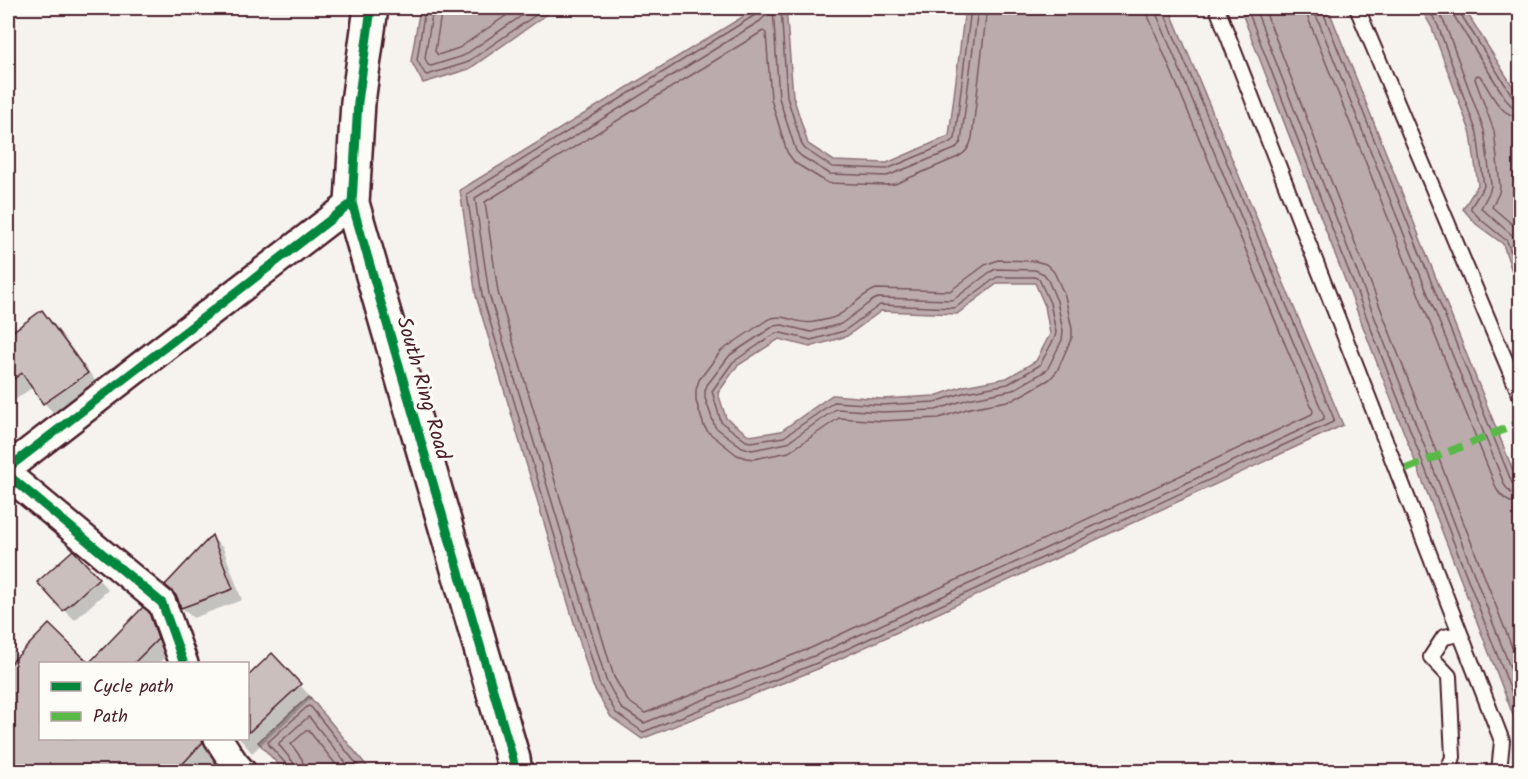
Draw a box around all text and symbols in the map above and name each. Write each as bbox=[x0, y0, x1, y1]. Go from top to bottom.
street label: South Ring Road bbox=[386, 313, 459, 464]
legend bbox=[39, 662, 249, 740]
text: Cycle path bbox=[93, 673, 174, 702]
text: Path bbox=[93, 703, 128, 732]

